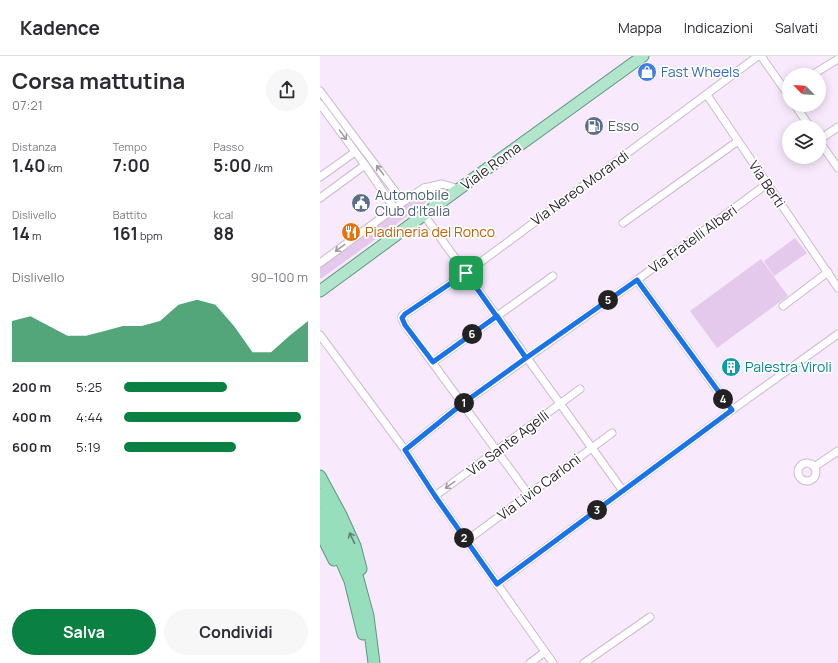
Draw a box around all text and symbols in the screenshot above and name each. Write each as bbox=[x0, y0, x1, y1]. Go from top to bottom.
text: Kadence bbox=[20, 15, 100, 41]
text: Mappa bbox=[618, 18, 662, 37]
text: Indicazioni bbox=[684, 18, 753, 37]
text: Salvati bbox=[775, 18, 818, 37]
shop icon: Fast Wheels bbox=[636, 61, 658, 83]
place label: Fast Wheels bbox=[661, 62, 740, 81]
text: Corsa mattutina bbox=[12, 66, 185, 96]
north arrow bbox=[782, 68, 826, 112]
map controls bbox=[782, 68, 826, 164]
button: share bbox=[266, 69, 308, 111]
text: 07:21 bbox=[12, 96, 43, 114]
fuel station icon: Esso bbox=[583, 115, 605, 137]
place label: Esso bbox=[608, 116, 639, 135]
button: layers bbox=[782, 120, 826, 164]
one-way arrow bbox=[339, 130, 347, 141]
street label: Viale Roma bbox=[457, 137, 525, 194]
text: Distanza bbox=[12, 139, 56, 154]
text: Tempo bbox=[113, 139, 147, 154]
text: Passo bbox=[213, 139, 244, 154]
street label: Via Nereo Morandi bbox=[527, 146, 632, 229]
text: 1.40 bbox=[12, 154, 45, 177]
text: 7:00 bbox=[113, 154, 150, 177]
text: 5:00 bbox=[213, 154, 252, 177]
street label: Via Berti bbox=[745, 157, 790, 211]
text: km bbox=[45, 160, 62, 175]
text: /km bbox=[252, 160, 273, 175]
one-way arrow bbox=[375, 165, 384, 176]
place label: Automobile Club d'Italia bbox=[375, 185, 450, 220]
public building icon: Automobile Club d'Italia bbox=[350, 192, 372, 214]
street label: Via Fratelli Alberi bbox=[645, 200, 741, 277]
text: Dislivello bbox=[12, 207, 56, 222]
text: Battito bbox=[113, 207, 147, 222]
text: kcal bbox=[213, 207, 233, 222]
restaurant icon: Piadineria del Ronco bbox=[340, 221, 362, 243]
text: 14 bbox=[12, 222, 30, 245]
text: 161 bbox=[113, 222, 138, 245]
text: 88 bbox=[213, 222, 234, 245]
place label: Piadineria del Ronco bbox=[365, 222, 495, 241]
text: m bbox=[30, 228, 41, 243]
text: bpm bbox=[138, 228, 162, 243]
one-way arrow bbox=[335, 244, 346, 253]
pin bbox=[449, 256, 483, 290]
icon: arrive bbox=[455, 262, 477, 284]
text: Dislivello bbox=[12, 268, 64, 286]
text: 90–100 m bbox=[251, 268, 308, 286]
pin: 5 bbox=[598, 290, 618, 310]
text: 5 bbox=[605, 292, 611, 307]
pin: 6 bbox=[462, 324, 482, 344]
text: 6 bbox=[469, 326, 475, 341]
building icon: Palestra Viroli bbox=[720, 356, 742, 378]
place label: Palestra Viroli bbox=[745, 357, 832, 376]
text: 200 m bbox=[12, 378, 51, 396]
text: 5:25 bbox=[76, 378, 102, 396]
pin: 4 bbox=[713, 389, 733, 409]
text: 4 bbox=[720, 391, 726, 406]
pin: 1 bbox=[454, 393, 474, 413]
text: 1 bbox=[462, 395, 466, 410]
street label: Via Sante Agelli bbox=[463, 405, 553, 480]
text: 400 m bbox=[12, 408, 51, 426]
text: 4:44 bbox=[76, 408, 103, 426]
text: 600 m bbox=[12, 438, 51, 456]
text: 5:19 bbox=[76, 438, 101, 456]
street label: Via Livio Carloni bbox=[493, 449, 584, 524]
one-way arrow bbox=[445, 481, 456, 489]
pin: 3 bbox=[587, 500, 607, 520]
text: 3 bbox=[594, 502, 600, 517]
pin: 2 bbox=[454, 528, 474, 548]
text: 2 bbox=[461, 530, 467, 545]
one-way arrow bbox=[348, 533, 355, 545]
button: Salva bbox=[12, 609, 156, 655]
button: Condividi bbox=[164, 609, 308, 655]

